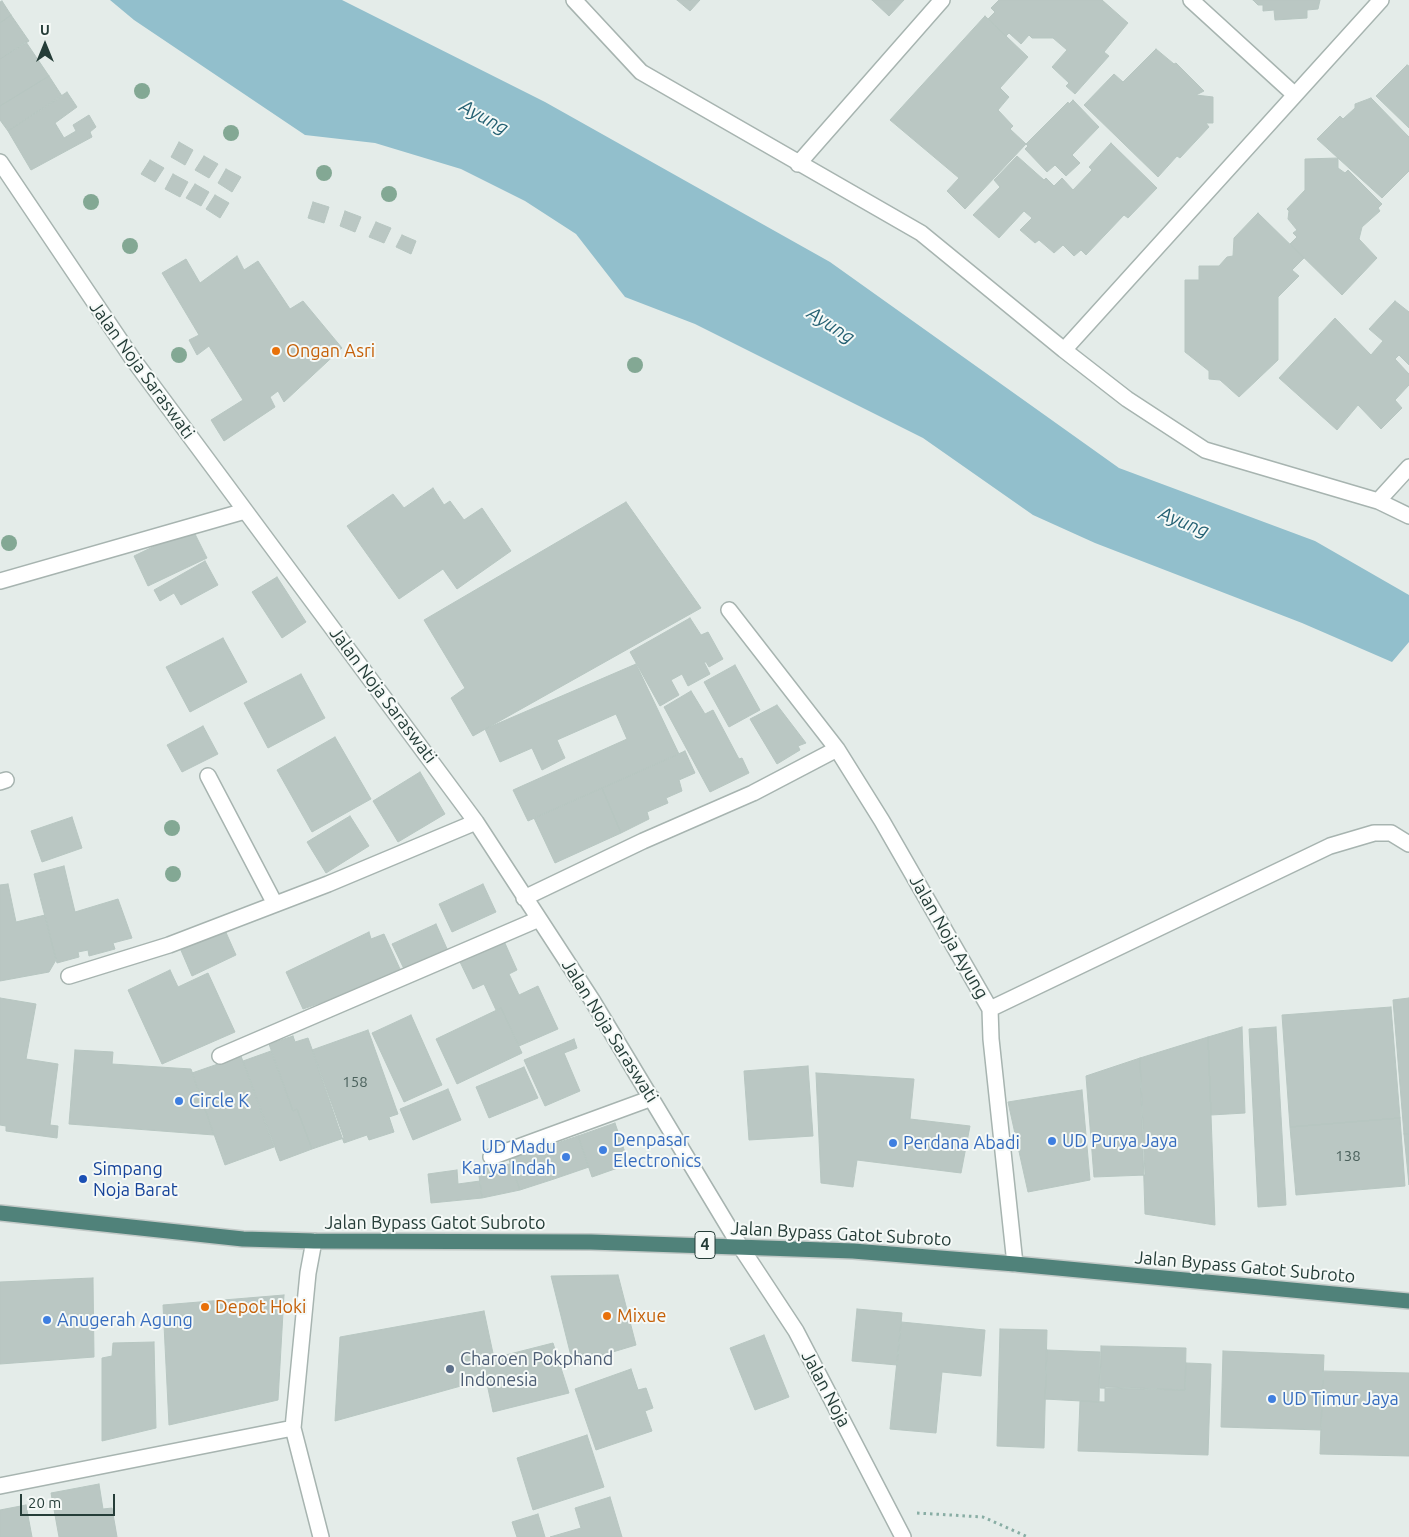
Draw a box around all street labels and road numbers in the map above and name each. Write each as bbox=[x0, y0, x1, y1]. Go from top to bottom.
street label: Jalan Noja Saraswati bbox=[85, 297, 199, 443]
street label: Jalan Noja Saraswati bbox=[325, 623, 441, 767]
street label: Jalan Noja Ayung bbox=[905, 871, 993, 1003]
street label: Jalan Noja Saraswati bbox=[557, 955, 663, 1107]
street label: Jalan Bypass Gatot Subroto bbox=[324, 1212, 546, 1234]
street label: Jalan Bypass Gatot Subroto bbox=[730, 1217, 952, 1251]
road number: 4 bbox=[695, 1232, 715, 1258]
street label: Jalan Bypass Gatot Subroto bbox=[1134, 1247, 1356, 1287]
street label: Jalan Noja bbox=[797, 1347, 855, 1431]

